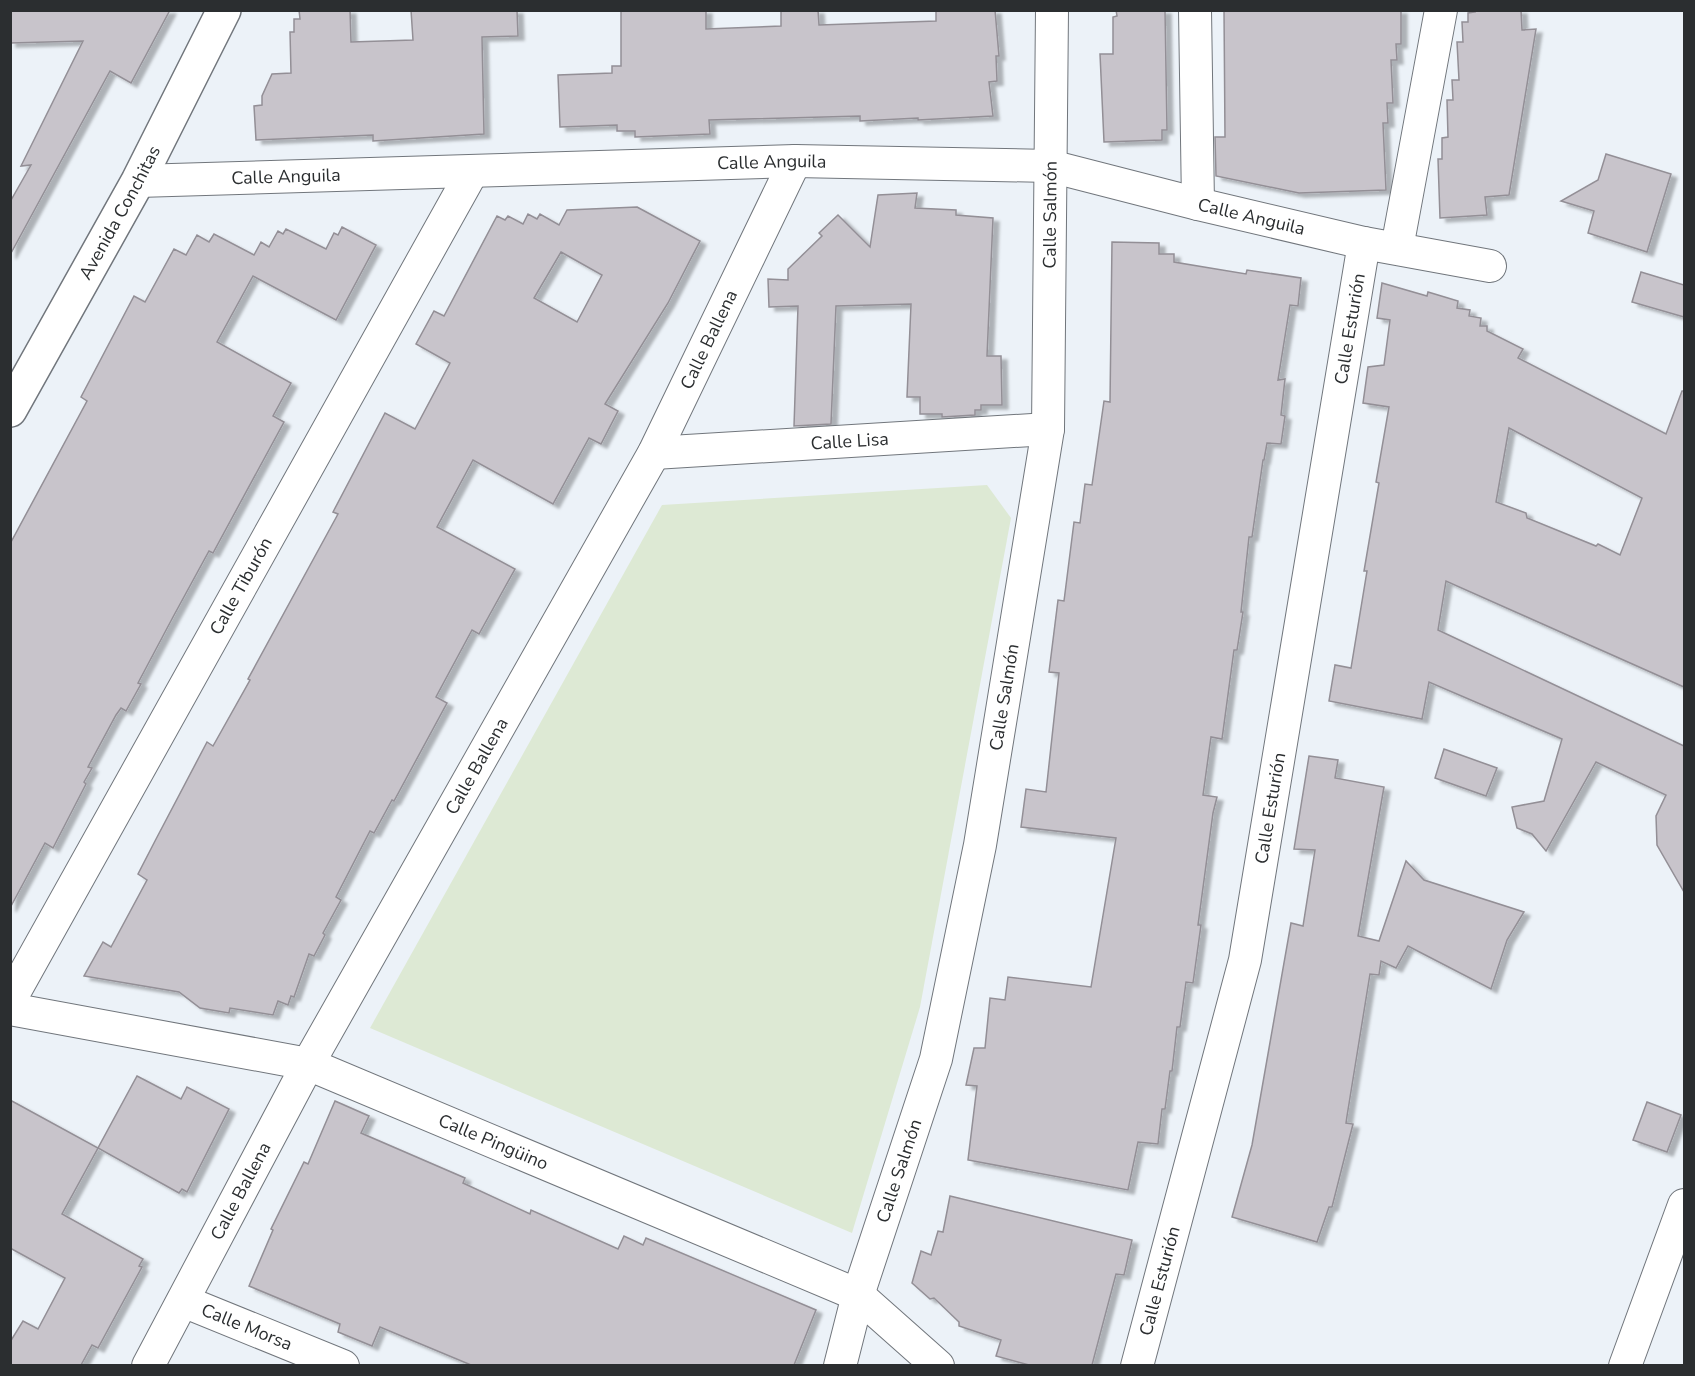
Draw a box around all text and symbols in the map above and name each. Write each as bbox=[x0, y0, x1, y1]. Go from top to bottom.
street label: Avenida Conchitas bbox=[73, 141, 166, 284]
street label: Calle Anguila bbox=[717, 149, 827, 175]
street label: Calle Salmón bbox=[1038, 161, 1063, 269]
street label: Calle Anguila bbox=[231, 163, 341, 190]
street label: Calle Anguila bbox=[1195, 192, 1307, 241]
street label: Calle Esturión bbox=[1329, 271, 1371, 386]
street label: Calle Ballena bbox=[675, 286, 743, 393]
street label: Calle Lisa bbox=[810, 427, 889, 455]
street label: Calle Tiburón bbox=[204, 533, 278, 639]
street label: Calle Salmón bbox=[984, 642, 1025, 752]
street label: Calle Ballena bbox=[440, 713, 514, 819]
street label: Calle Esturión bbox=[1249, 751, 1291, 866]
street label: Calle Pingüino bbox=[435, 1108, 552, 1176]
street label: Calle Salmón bbox=[871, 1116, 927, 1226]
street label: Calle Ballena bbox=[205, 1138, 277, 1244]
street label: Calle Esturión bbox=[1134, 1224, 1186, 1338]
street label: Calle Morsa bbox=[198, 1298, 296, 1356]

